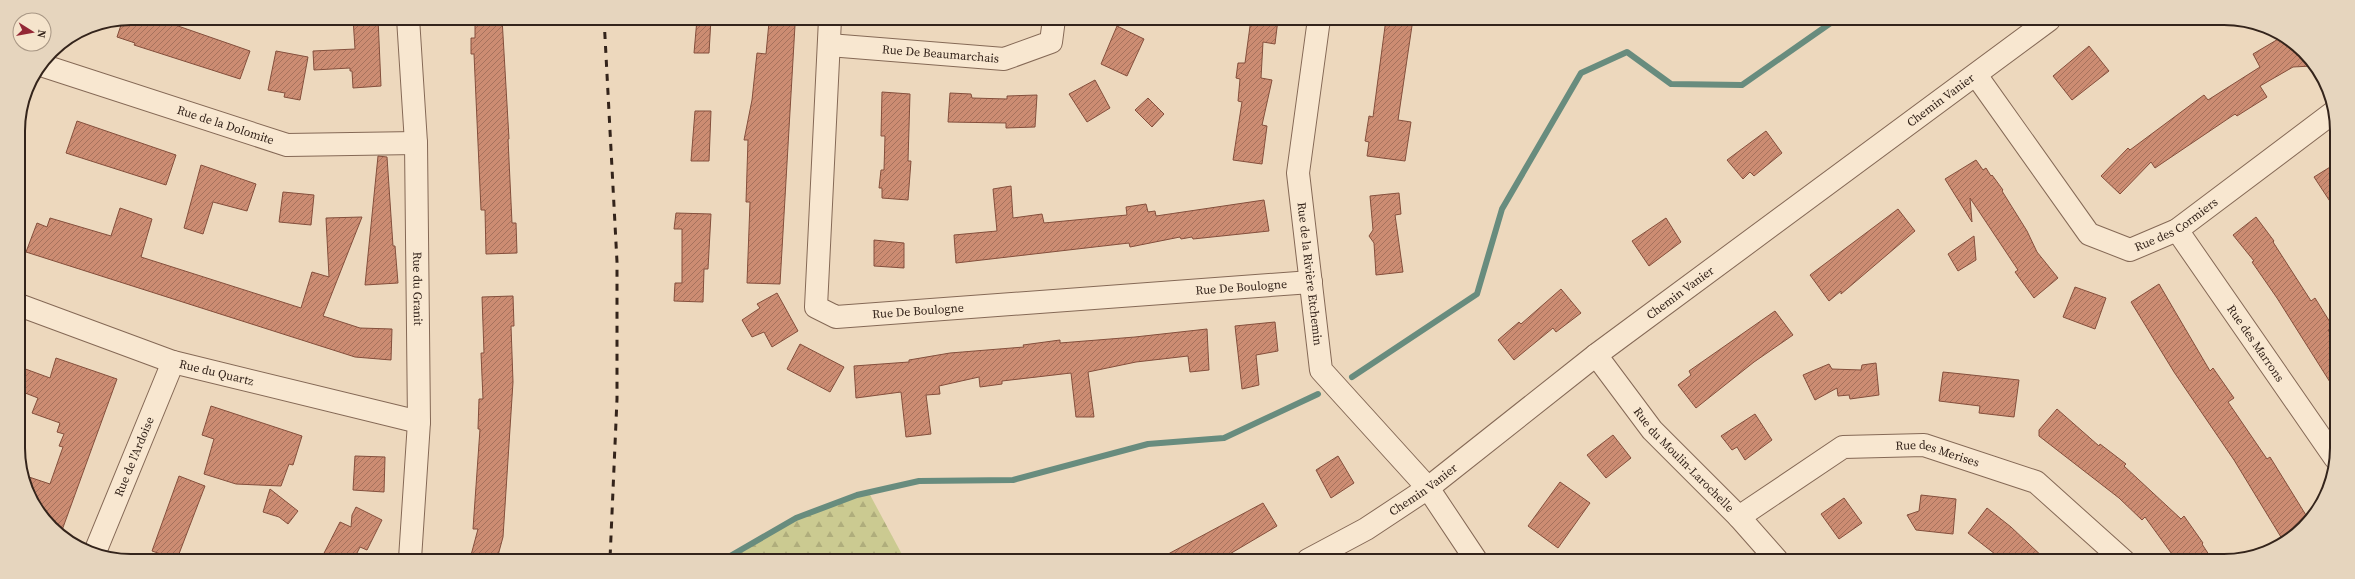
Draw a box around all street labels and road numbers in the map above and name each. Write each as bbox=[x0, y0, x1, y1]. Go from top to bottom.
street label: Rue De Beaumarchais bbox=[882, 41, 1000, 67]
street label: Chemin Vanier bbox=[1904, 70, 1978, 130]
street label: Rue de la Dolomite bbox=[175, 102, 276, 148]
street label: Rue des Cormiers bbox=[2132, 194, 2221, 255]
street label: Rue de la Rivière Etchemin bbox=[1293, 201, 1326, 347]
street label: Rue du Granit bbox=[409, 252, 426, 326]
street label: Chemin Vanier bbox=[1643, 262, 1717, 323]
street label: Rue De Boulogne bbox=[1195, 276, 1288, 298]
street label: Rue De Boulogne bbox=[872, 300, 964, 322]
street label: Rue des Marrons bbox=[2223, 302, 2288, 385]
street label: Rue du Quartz bbox=[178, 356, 256, 390]
street label: Rue du Moulin-Larochelle bbox=[1630, 404, 1738, 516]
street label: Rue de l'Ardoise bbox=[111, 414, 158, 499]
street label: Rue des Merises bbox=[1895, 437, 1981, 471]
street label: Chemin Vanier bbox=[1386, 460, 1460, 520]

